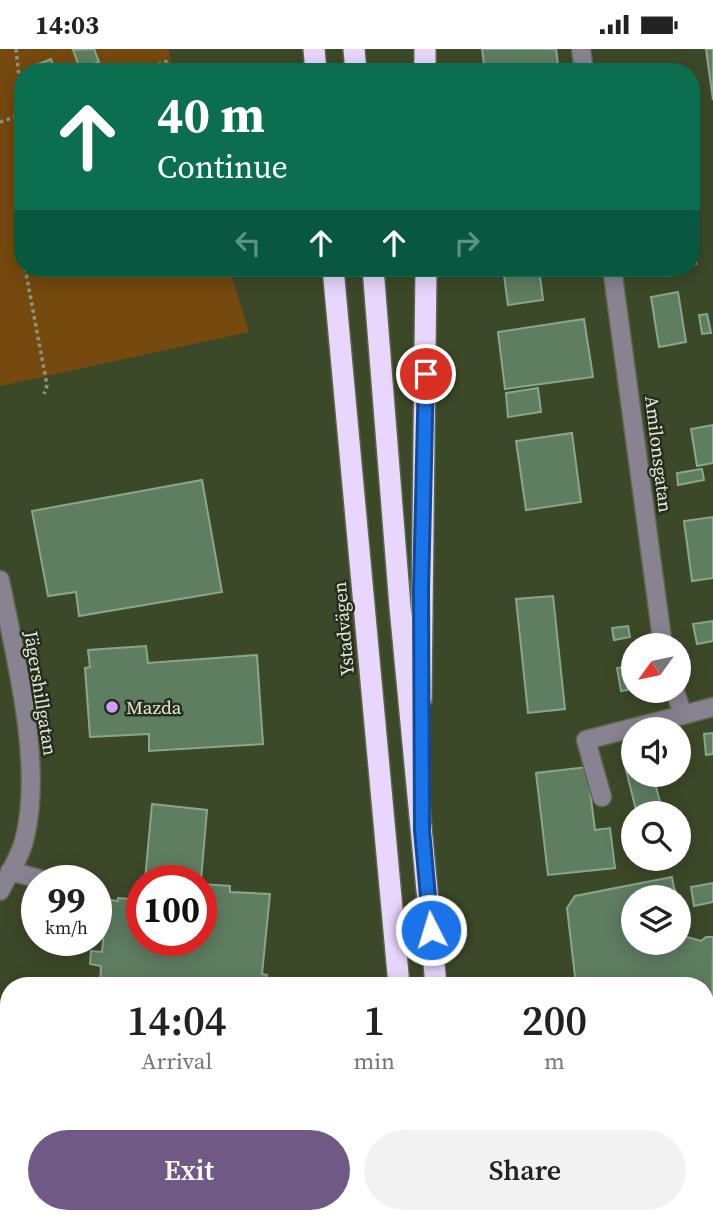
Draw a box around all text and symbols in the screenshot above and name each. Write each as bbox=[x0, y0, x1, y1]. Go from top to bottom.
text: 14:03 bbox=[35, 7, 99, 43]
text: 40 m bbox=[157, 81, 265, 148]
icon: ahead bbox=[42, 91, 133, 182]
text: Continue bbox=[157, 145, 288, 189]
icon: left bbox=[229, 224, 267, 262]
icon: ahead bbox=[302, 224, 340, 262]
icon: ahead bbox=[375, 224, 413, 262]
icon: right bbox=[448, 224, 486, 262]
pin bbox=[396, 344, 456, 404]
icon: arrive bbox=[407, 355, 445, 393]
street label: Amilonsgatan bbox=[639, 394, 679, 514]
street label: Ystadvägen bbox=[326, 581, 360, 677]
street label: Jägershillgatan bbox=[18, 628, 64, 757]
north arrow bbox=[621, 633, 691, 703]
map controls bbox=[621, 633, 691, 955]
place label: Mazda bbox=[126, 694, 182, 720]
marker: Mazda bbox=[104, 699, 120, 715]
button: sound bbox=[621, 717, 691, 787]
button: search bbox=[621, 801, 691, 871]
speed limit sign: 100 bbox=[126, 865, 217, 956]
text: 99 bbox=[48, 877, 85, 925]
button: layers bbox=[621, 885, 691, 955]
position arrow bbox=[394, 893, 468, 967]
text: km/h bbox=[45, 915, 88, 940]
text: 14:04 bbox=[127, 991, 227, 1049]
text: 1 bbox=[363, 991, 385, 1049]
text: 200 bbox=[522, 991, 587, 1049]
text: Arrival bbox=[141, 1045, 212, 1077]
text: min bbox=[353, 1045, 395, 1077]
text: m bbox=[544, 1045, 565, 1077]
button: Exit bbox=[28, 1130, 350, 1210]
button: Share bbox=[364, 1130, 686, 1210]

